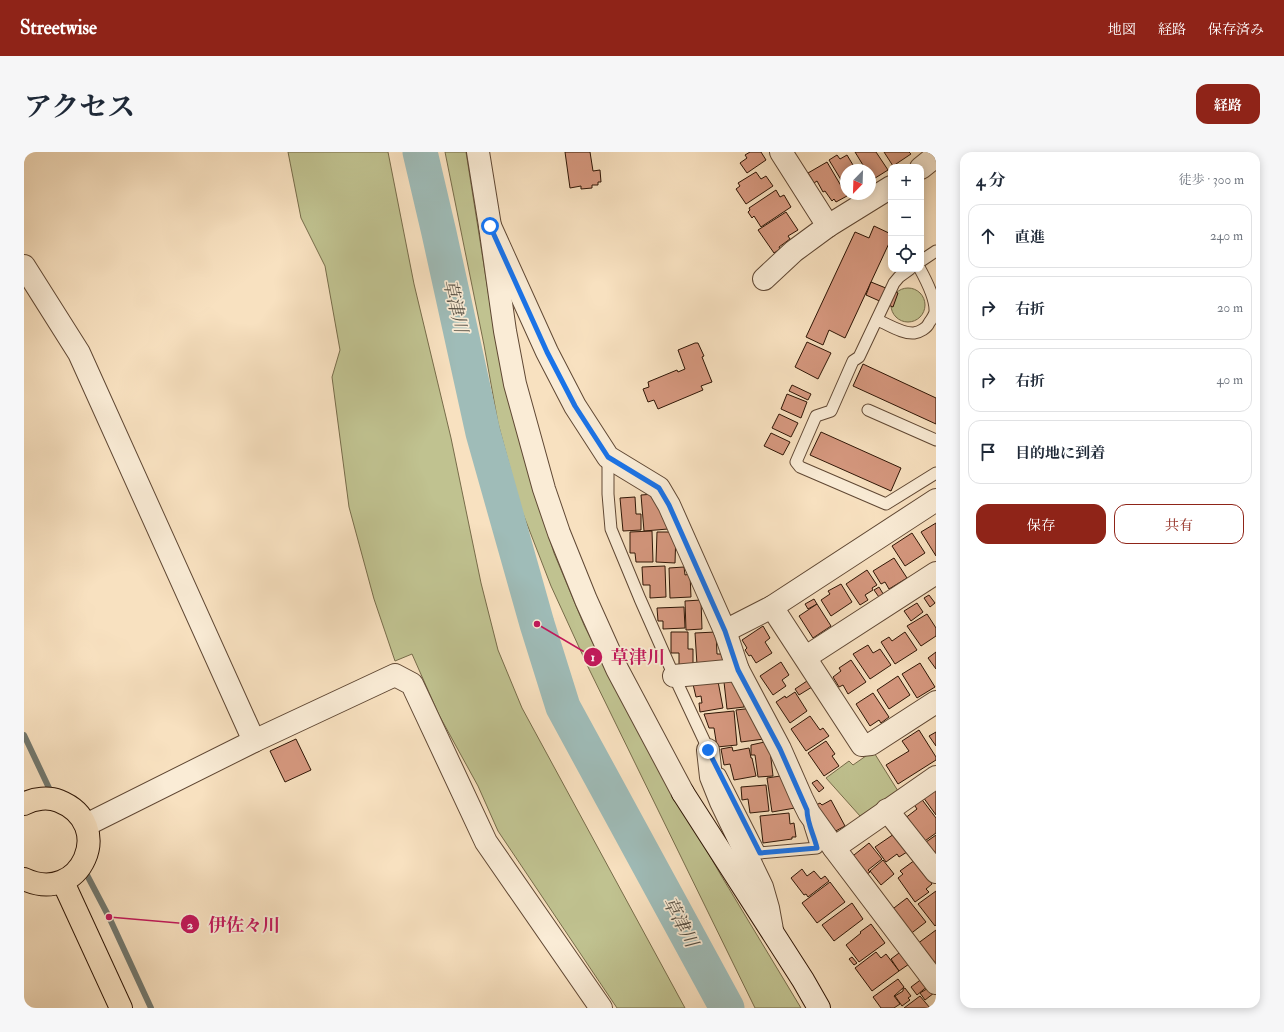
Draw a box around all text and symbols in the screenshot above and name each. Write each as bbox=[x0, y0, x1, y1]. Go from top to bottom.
text: Streetwise bbox=[20, 16, 97, 40]
text: 地図 bbox=[1108, 21, 1136, 38]
text: 経路 bbox=[1158, 21, 1186, 38]
text: 保存済み bbox=[1208, 21, 1264, 38]
button: 経路 bbox=[1196, 84, 1260, 124]
text: アクセス bbox=[24, 90, 135, 125]
north arrow bbox=[840, 164, 876, 200]
map controls bbox=[888, 164, 924, 272]
button: + bbox=[888, 164, 924, 200]
text: 4 分 bbox=[976, 170, 1006, 191]
text: 徒歩 · 300 m bbox=[1179, 172, 1244, 188]
button: − bbox=[888, 200, 924, 236]
route start bbox=[481, 217, 499, 235]
icon: ahead bbox=[977, 225, 999, 247]
text: 直進 bbox=[1015, 228, 1045, 247]
text: 240 m bbox=[1210, 228, 1243, 244]
button: locate bbox=[888, 236, 924, 272]
water label: 草津川 bbox=[438, 277, 473, 337]
icon: right bbox=[977, 297, 999, 319]
text: 右折 bbox=[1015, 300, 1045, 319]
text: 20 m bbox=[1217, 300, 1243, 316]
icon: right bbox=[977, 369, 999, 391]
text: 右折 bbox=[1015, 372, 1045, 391]
text: 40 m bbox=[1217, 372, 1243, 388]
icon: arrive bbox=[977, 441, 999, 463]
text: 目的地に到着 bbox=[1015, 444, 1105, 463]
button: 保存 bbox=[976, 504, 1106, 544]
button: 共有 bbox=[1114, 504, 1244, 544]
callout: 草津川 bbox=[583, 642, 673, 672]
text: 草津川 bbox=[611, 646, 665, 669]
text: 1 bbox=[591, 650, 595, 665]
route end bbox=[699, 741, 717, 759]
water label: 草津川 bbox=[657, 893, 704, 953]
callout: 伊佐々川 bbox=[180, 909, 288, 939]
text: 伊佐々川 bbox=[208, 914, 280, 937]
text: 2 bbox=[187, 918, 193, 933]

